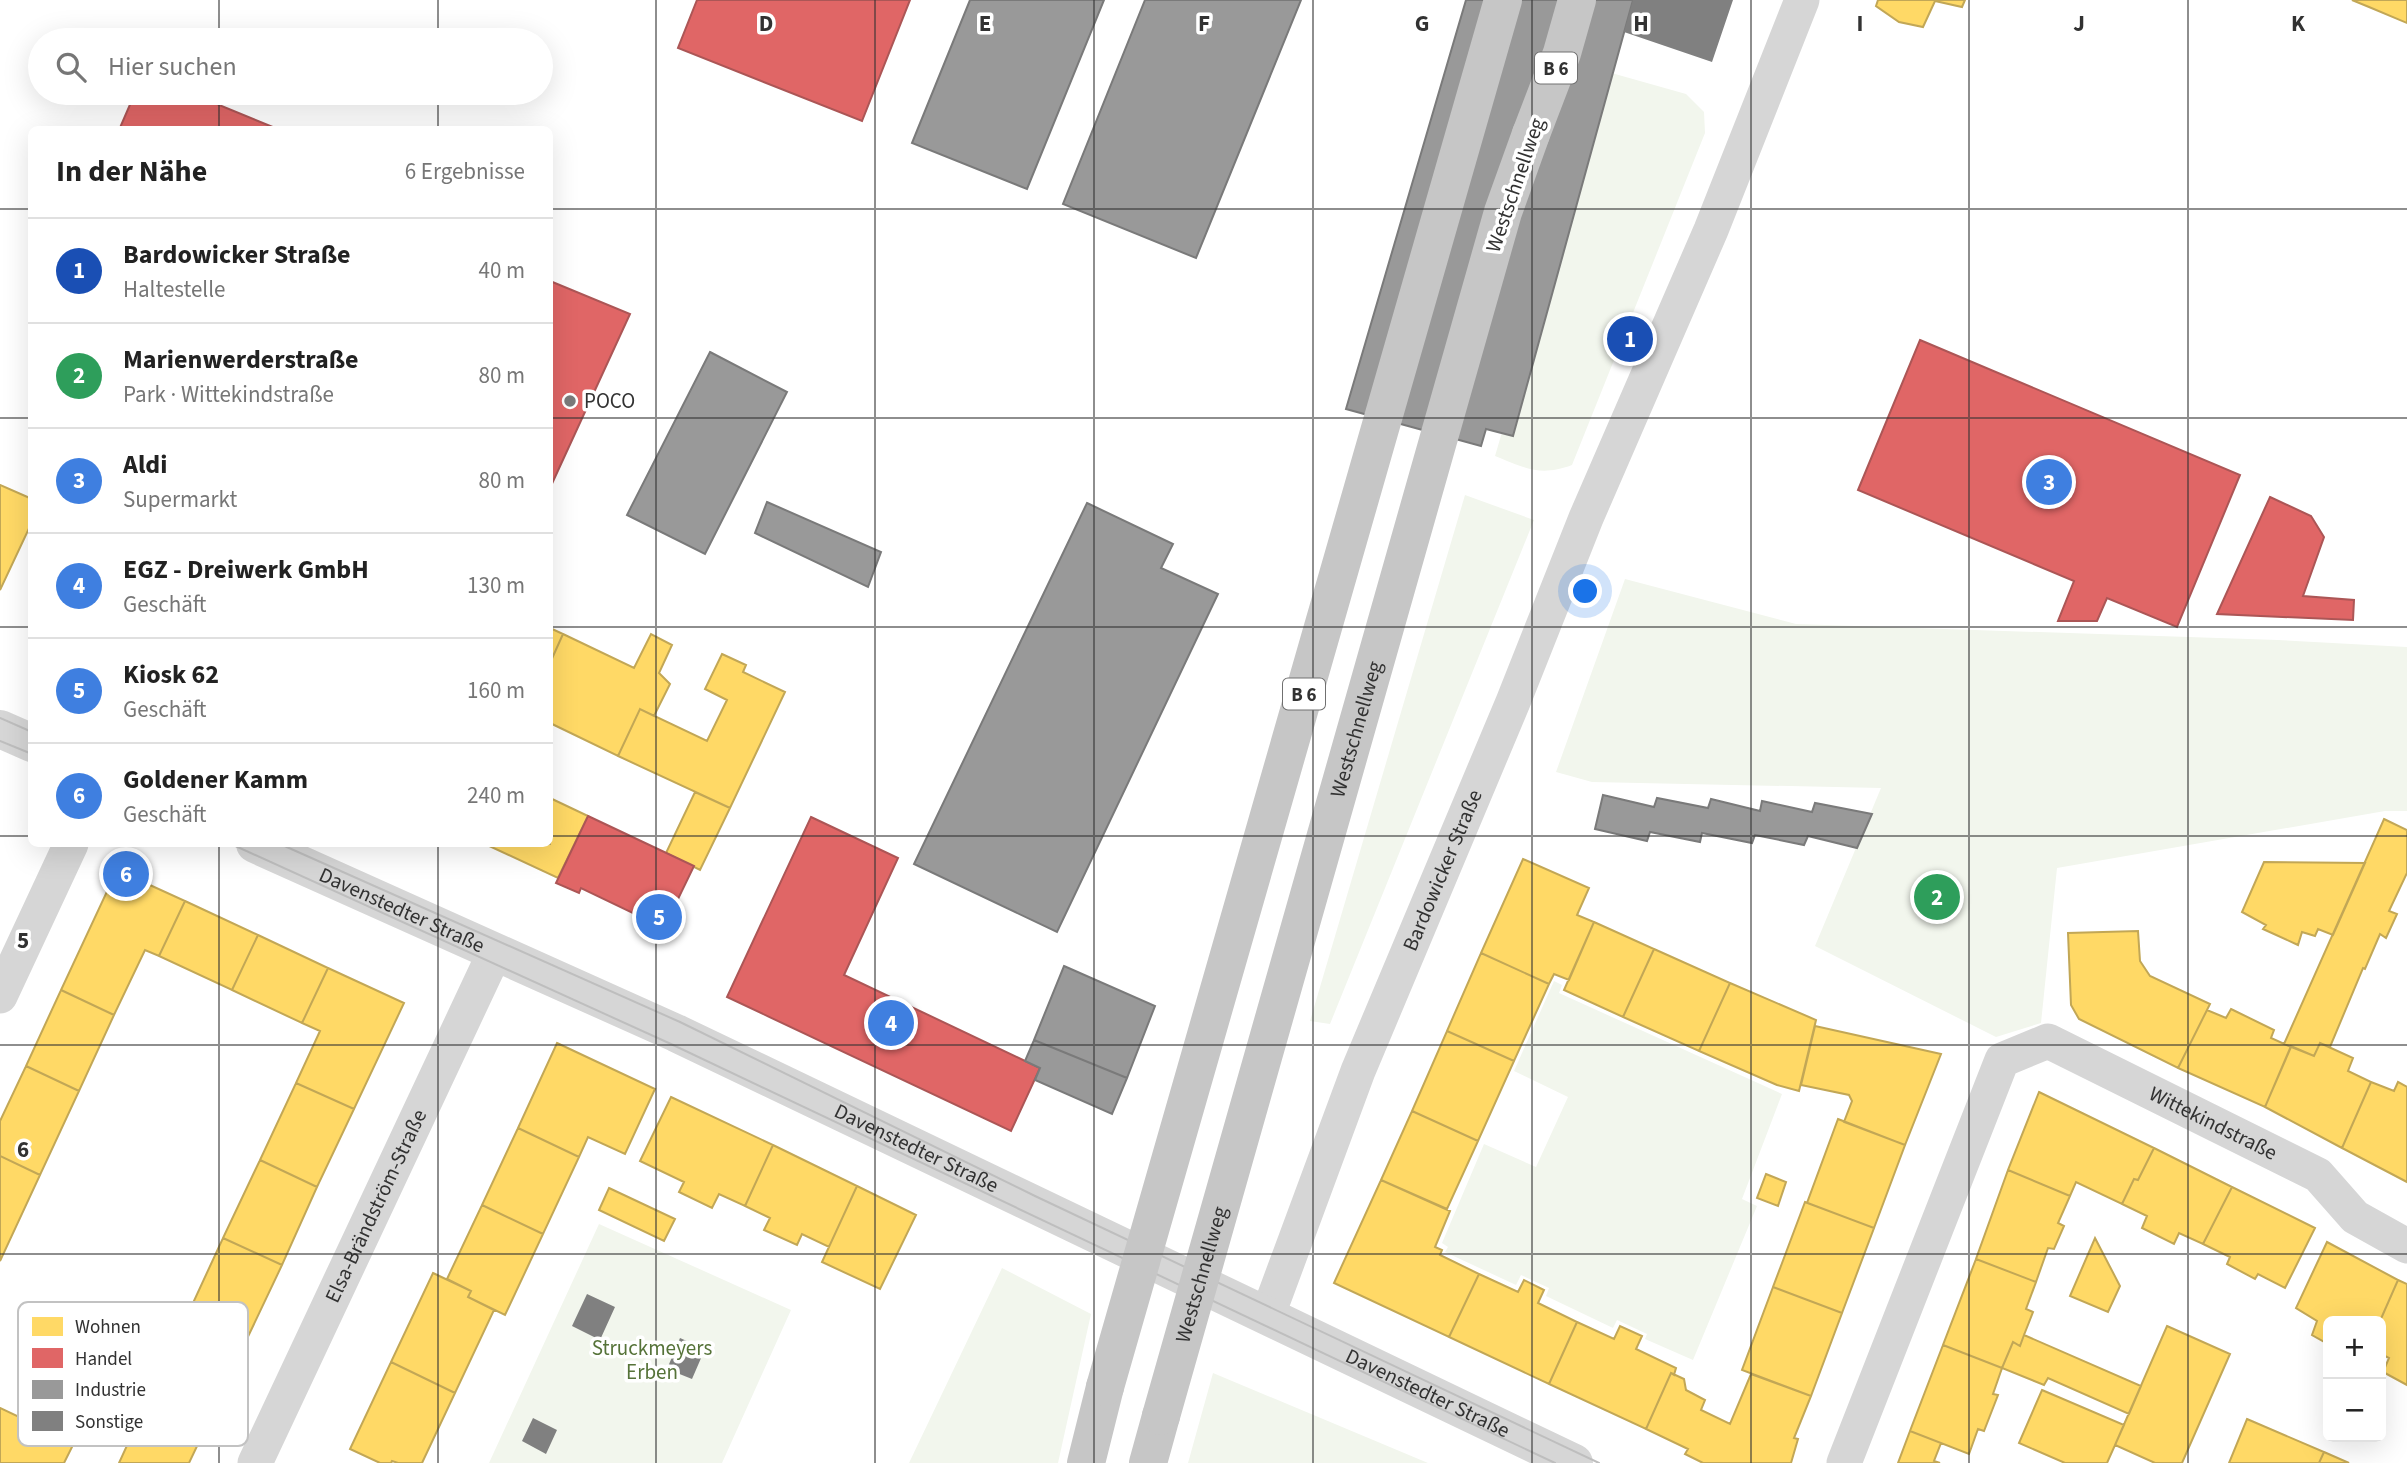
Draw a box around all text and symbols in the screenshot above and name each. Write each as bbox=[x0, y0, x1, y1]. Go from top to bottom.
text: D bbox=[759, 7, 773, 40]
text: E bbox=[979, 7, 991, 40]
text: F bbox=[1198, 7, 1210, 40]
text: G bbox=[1415, 7, 1429, 40]
text: H bbox=[1633, 7, 1649, 40]
text: I bbox=[1857, 7, 1863, 40]
text: J bbox=[2073, 7, 2085, 40]
text: K bbox=[2291, 7, 2306, 40]
search box bbox=[28, 28, 553, 105]
icon: search bbox=[52, 48, 90, 86]
text: Hier suchen bbox=[108, 48, 237, 85]
road number: B 6 bbox=[1535, 52, 1577, 83]
street label: Westschnellweg bbox=[1478, 113, 1552, 256]
text: In der Nähe bbox=[56, 150, 207, 193]
text: 6 Ergebnisse bbox=[405, 155, 525, 188]
text: Bardowicker Straße bbox=[123, 236, 351, 273]
text: 1 bbox=[73, 254, 85, 287]
text: 40 m bbox=[478, 254, 525, 287]
text: Haltestelle bbox=[123, 273, 226, 306]
pin: 1 bbox=[1607, 313, 1653, 365]
text: Marienwerderstraße bbox=[123, 341, 359, 378]
text: 2 bbox=[73, 359, 85, 392]
text: 80 m bbox=[478, 359, 525, 392]
text: Park · Wittekindstraße bbox=[123, 378, 334, 411]
place label: POCO bbox=[584, 386, 635, 416]
marker: POCO bbox=[562, 393, 578, 409]
text: Aldi bbox=[123, 446, 167, 483]
pin: 3 bbox=[2026, 456, 2072, 508]
text: 3 bbox=[73, 464, 85, 497]
text: 80 m bbox=[478, 464, 525, 497]
text: Supermarkt bbox=[123, 483, 237, 516]
text: EGZ - Dreiwerk GmbH bbox=[123, 551, 369, 588]
text: 4 bbox=[73, 569, 85, 602]
text: 130 m bbox=[467, 569, 525, 602]
your location bbox=[1568, 574, 1602, 608]
text: Geschäft bbox=[123, 588, 207, 621]
text: Kiosk 62 bbox=[123, 656, 219, 693]
street label: Westschnellweg bbox=[1322, 657, 1390, 801]
text: 5 bbox=[73, 674, 85, 707]
text: 160 m bbox=[467, 674, 525, 707]
road number: B 6 bbox=[1283, 678, 1325, 709]
text: Geschäft bbox=[123, 693, 207, 726]
text: Goldener Kamm bbox=[123, 761, 308, 798]
text: 6 bbox=[73, 779, 85, 812]
text: 240 m bbox=[467, 779, 525, 812]
street label: Bardowicker Straße bbox=[1395, 785, 1490, 956]
text: Geschäft bbox=[123, 798, 207, 831]
pin: 6 bbox=[103, 848, 149, 900]
street label: Davenstedter Straße bbox=[314, 860, 490, 960]
pin: 2 bbox=[1914, 871, 1960, 923]
pin: 5 bbox=[636, 891, 682, 943]
text: 5 bbox=[17, 924, 29, 957]
pin: 4 bbox=[868, 997, 914, 1049]
street label: Wittekindstraße bbox=[2144, 1078, 2282, 1167]
street label: Davenstedter Straße bbox=[829, 1096, 1004, 1200]
street label: Elsa-Brändström-Straße bbox=[317, 1104, 434, 1308]
text: 6 bbox=[17, 1133, 29, 1166]
street label: Westschnellweg bbox=[1168, 1203, 1235, 1346]
legend bbox=[18, 1302, 248, 1446]
text: Wohnen bbox=[75, 1314, 141, 1341]
map controls bbox=[2323, 1316, 2386, 1442]
button: + bbox=[2323, 1316, 2386, 1379]
park label: Struckmeyers Erben bbox=[592, 1333, 712, 1387]
street label: Davenstedter Straße bbox=[1341, 1341, 1515, 1445]
text: Handel bbox=[75, 1346, 132, 1373]
text: Industrie bbox=[75, 1377, 146, 1404]
button: − bbox=[2323, 1379, 2386, 1442]
text: Sonstige bbox=[75, 1409, 143, 1436]

